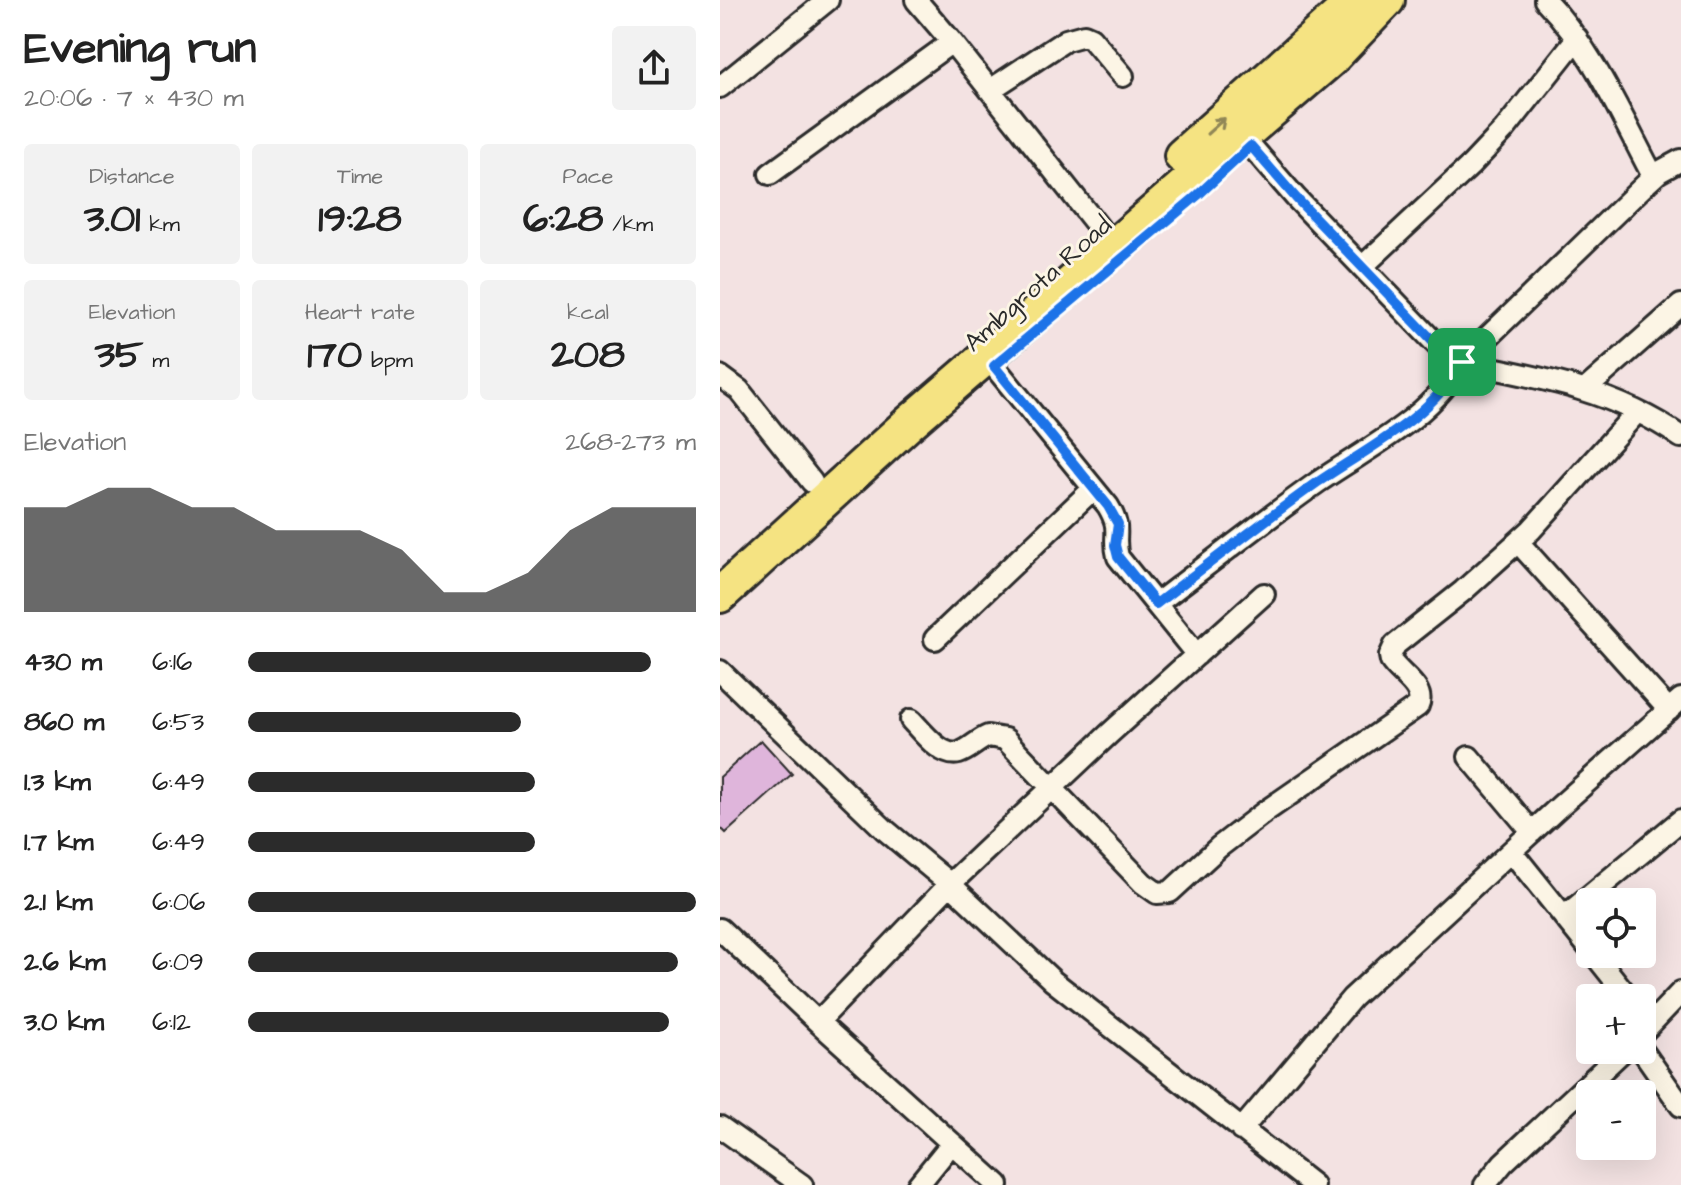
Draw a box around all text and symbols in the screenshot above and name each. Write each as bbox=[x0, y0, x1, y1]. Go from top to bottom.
text: Evening run bbox=[24, 19, 256, 80]
button: share bbox=[612, 26, 696, 110]
text: 20:06 · 7 × 430 m bbox=[24, 80, 244, 116]
one-way arrow bbox=[1205, 117, 1225, 135]
text: Distance bbox=[89, 161, 175, 192]
text: Time bbox=[337, 161, 383, 192]
text: Pace bbox=[562, 161, 614, 192]
text: 3.01 bbox=[84, 192, 140, 247]
text: 19:28 bbox=[318, 192, 402, 247]
text: 6:28 bbox=[523, 192, 604, 247]
street label: Ambgrota Road bbox=[956, 208, 1121, 362]
text: km bbox=[140, 209, 180, 240]
text: /km bbox=[604, 209, 653, 240]
text: Elevation bbox=[89, 297, 175, 328]
text: Heart rate bbox=[305, 297, 415, 328]
text: kcal bbox=[567, 297, 609, 328]
text: 35 bbox=[95, 328, 143, 383]
text: 170 bbox=[307, 328, 362, 383]
text: 208 bbox=[551, 328, 625, 383]
pin bbox=[1428, 328, 1496, 396]
icon: arrive bbox=[1440, 340, 1484, 384]
text: m bbox=[143, 345, 169, 376]
text: bpm bbox=[362, 345, 413, 376]
text: Elevation bbox=[24, 424, 126, 460]
text: 268–273 m bbox=[565, 424, 696, 460]
text: 430 m bbox=[24, 644, 102, 680]
text: 6:16 bbox=[152, 644, 192, 680]
text: 860 m bbox=[24, 704, 104, 740]
text: 6:53 bbox=[152, 704, 204, 740]
text: 1.3 km bbox=[24, 764, 91, 800]
text: 6:49 bbox=[152, 764, 205, 800]
text: 1.7 km bbox=[24, 824, 94, 860]
text: 6:49 bbox=[152, 824, 205, 860]
text: 2.1 km bbox=[24, 884, 92, 920]
text: 6:06 bbox=[152, 884, 205, 920]
map controls bbox=[1576, 888, 1656, 1160]
button: locate bbox=[1576, 888, 1656, 968]
text: 2.6 km bbox=[24, 944, 105, 980]
text: 6:09 bbox=[152, 944, 204, 980]
button: + bbox=[1576, 984, 1656, 1064]
text: 3.0 km bbox=[24, 1004, 104, 1040]
text: 6:12 bbox=[152, 1004, 191, 1040]
button: − bbox=[1576, 1080, 1656, 1160]

